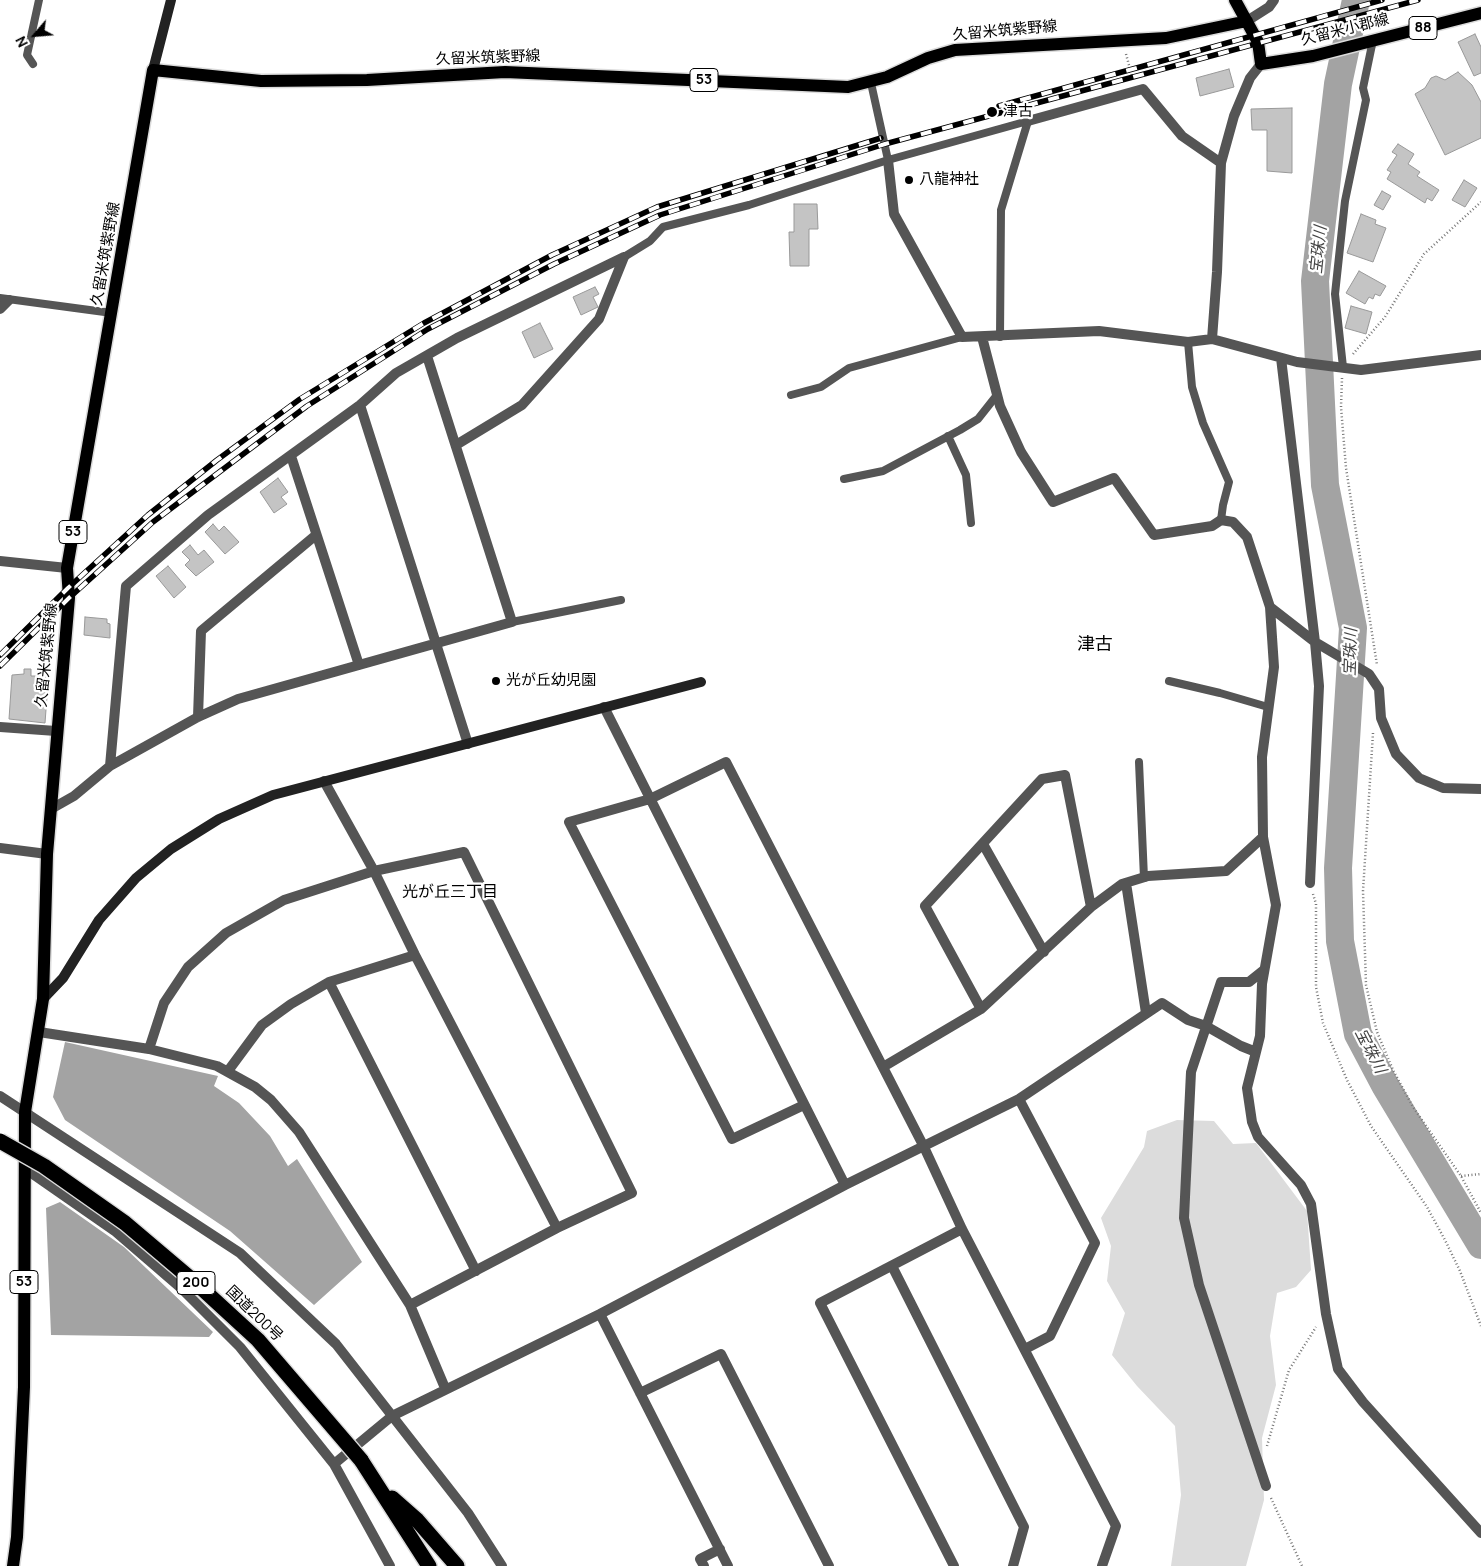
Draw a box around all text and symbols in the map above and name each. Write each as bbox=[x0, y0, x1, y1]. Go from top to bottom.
north arrow bbox=[10, 10, 60, 60]
street label: 久留米小郡線 bbox=[1299, 10, 1391, 50]
road number: 88 bbox=[1409, 16, 1437, 40]
street label: 久留米筑紫野線 bbox=[952, 17, 1058, 45]
text: N bbox=[10, 33, 32, 51]
street label: 久留米筑紫野線 bbox=[435, 47, 541, 69]
road number: 53 bbox=[690, 68, 718, 92]
place label: 津古 bbox=[1003, 103, 1033, 121]
marker: 津古 bbox=[985, 105, 999, 119]
place label: 八龍神社 bbox=[919, 171, 979, 189]
marker: 八龍神社 bbox=[903, 174, 915, 186]
street label: 久留米筑紫野線 bbox=[88, 201, 124, 307]
water label: 宝珠川 bbox=[1307, 225, 1331, 275]
road number: 53 bbox=[59, 520, 87, 544]
street label: 久留米筑紫野線 bbox=[33, 602, 61, 708]
water label: 宝珠川 bbox=[1341, 628, 1361, 676]
district label: 津古 bbox=[1077, 634, 1113, 656]
place label: 光が丘幼児園 bbox=[506, 672, 596, 690]
marker: 光が丘幼児園 bbox=[490, 675, 502, 687]
district label: 光が丘三丁目 bbox=[402, 883, 498, 903]
water label: 宝珠川 bbox=[1351, 1025, 1389, 1077]
road number: 53 bbox=[10, 1270, 38, 1294]
road number: 200 bbox=[177, 1272, 215, 1295]
street label: 国道200号 bbox=[222, 1283, 286, 1345]

